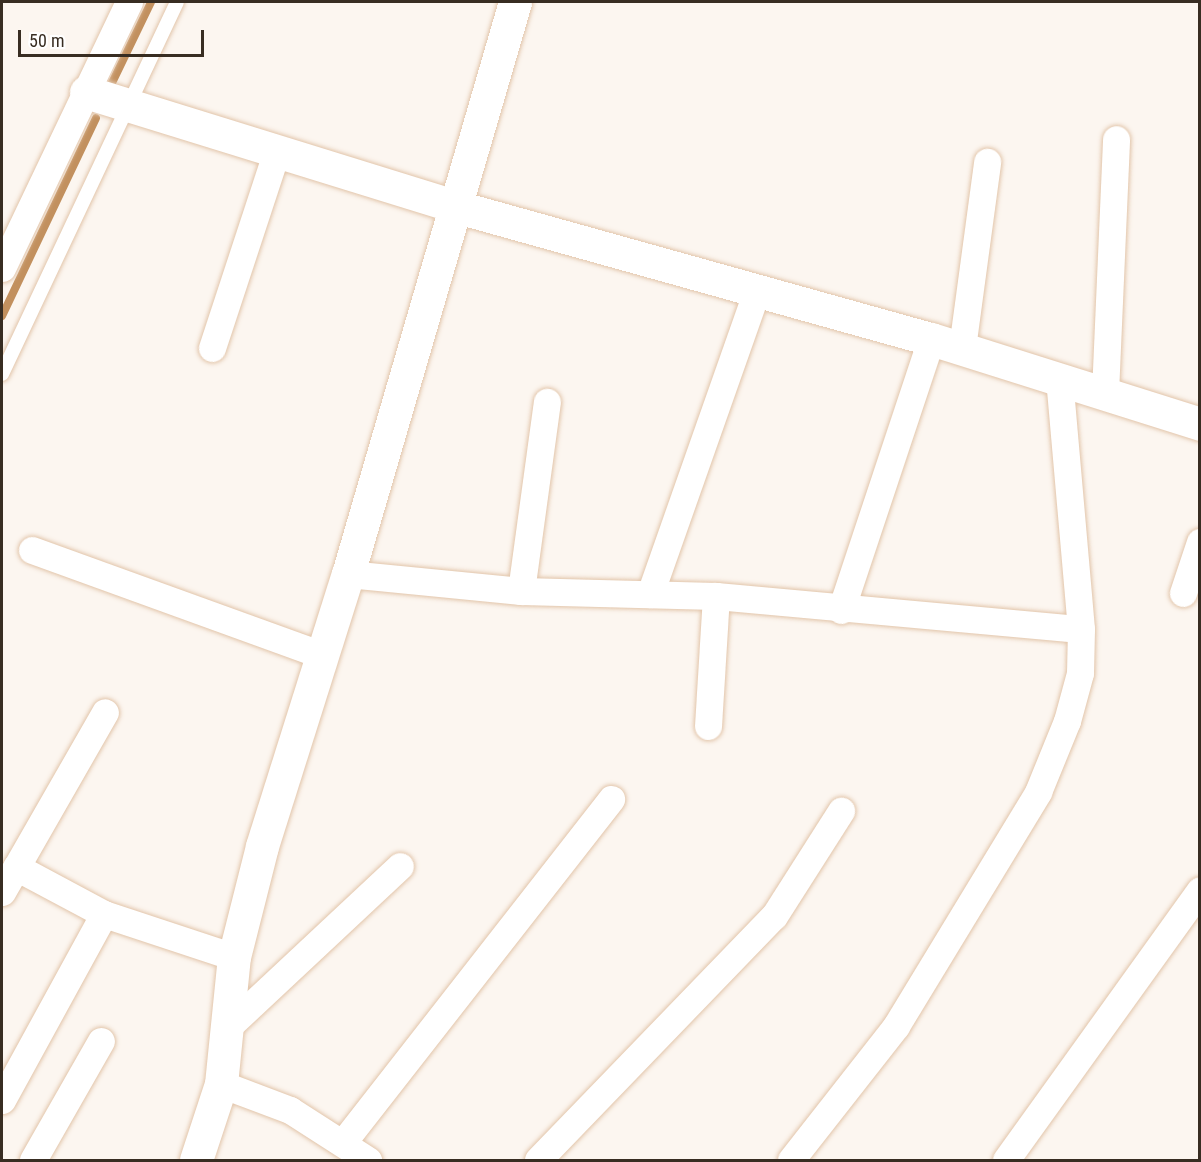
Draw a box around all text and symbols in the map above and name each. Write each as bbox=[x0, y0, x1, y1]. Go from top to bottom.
scale bar bbox=[21, 18, 207, 56]
text: 50 m bbox=[29, 30, 64, 51]

